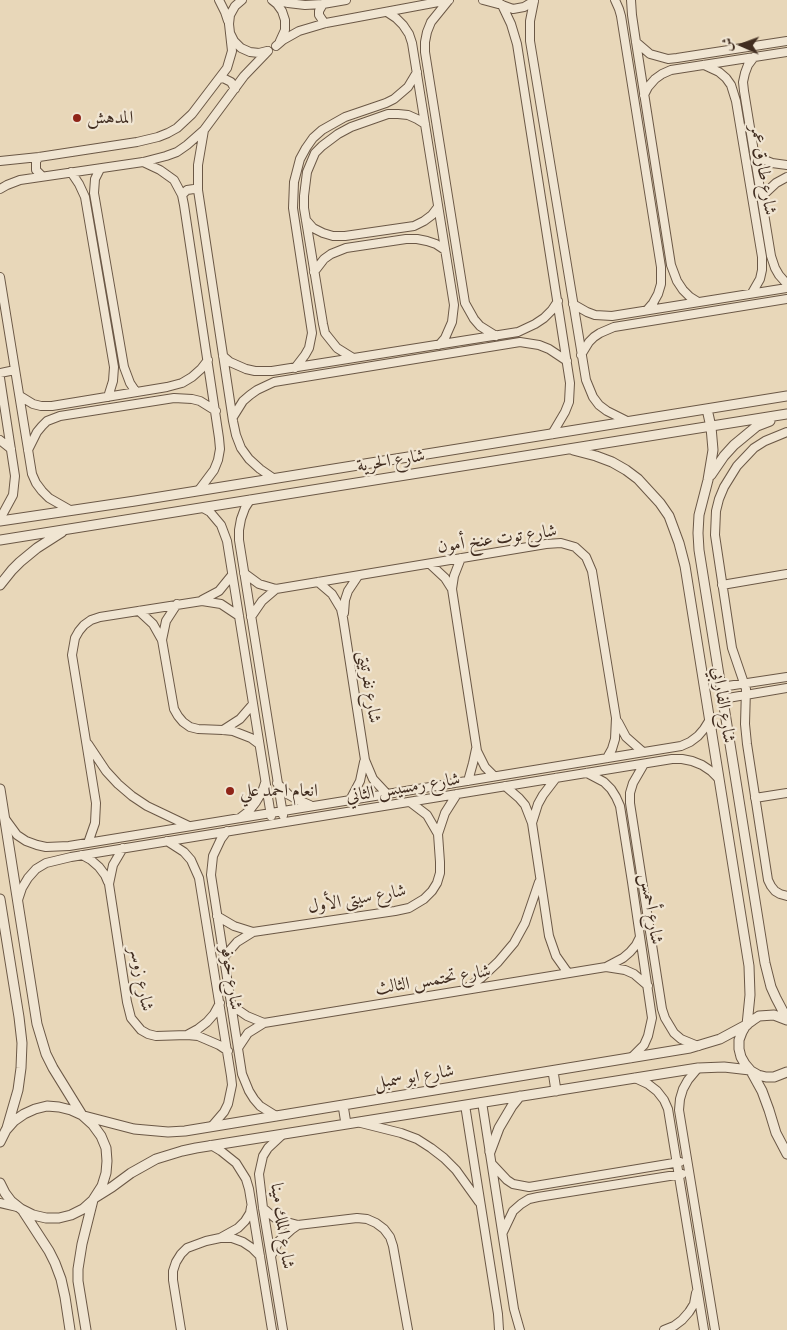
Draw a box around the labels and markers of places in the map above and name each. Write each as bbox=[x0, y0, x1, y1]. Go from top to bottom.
place label: المدهش bbox=[87, 107, 133, 129]
marker: المدهش bbox=[71, 112, 83, 124]
place label: انعام احمد علي bbox=[240, 780, 318, 802]
marker: انعام احمد علي bbox=[224, 785, 236, 797]

